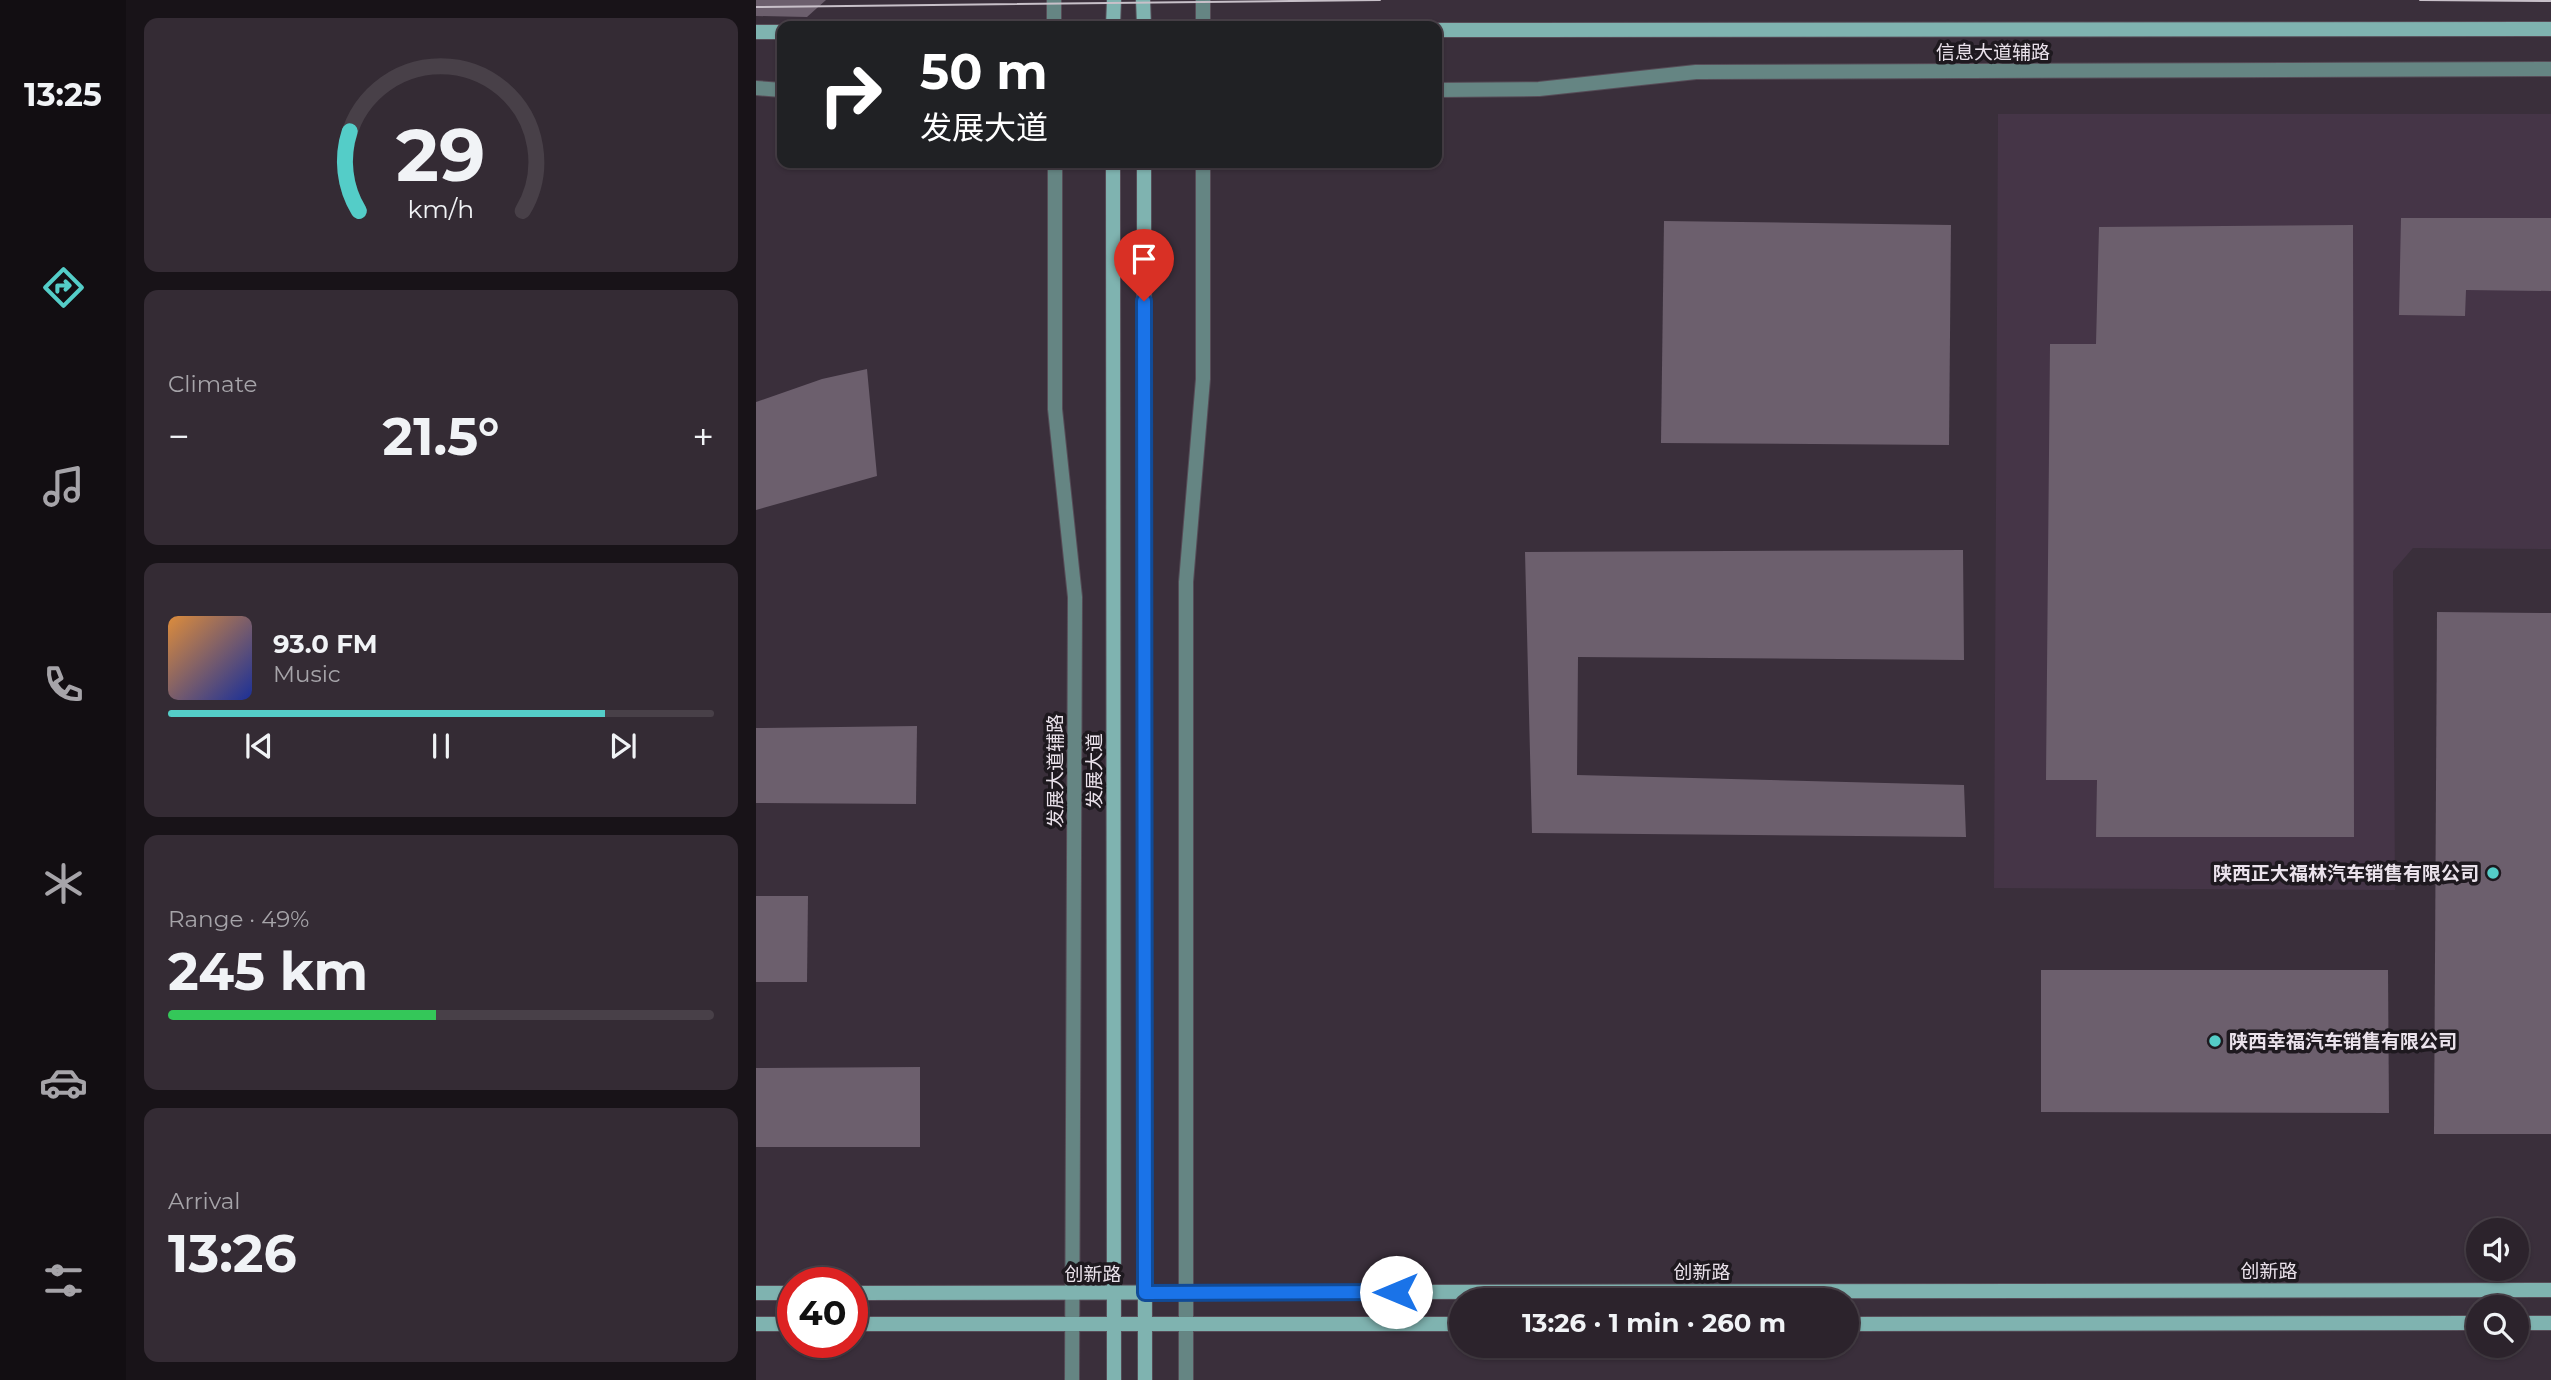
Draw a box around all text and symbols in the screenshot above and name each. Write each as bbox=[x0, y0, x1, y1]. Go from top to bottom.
street label: 信息大道辅路 bbox=[1936, 41, 2050, 64]
text: 50 m bbox=[920, 42, 1048, 101]
icon: right bbox=[805, 49, 896, 140]
text: 13:25 bbox=[24, 75, 102, 114]
text: 发展大道 bbox=[920, 108, 1048, 147]
text: 29 bbox=[396, 112, 486, 200]
text: km/h bbox=[408, 194, 474, 224]
pin bbox=[1114, 229, 1174, 301]
icon: arrive bbox=[1125, 240, 1163, 278]
icon: directions bbox=[39, 263, 88, 312]
text: Climate bbox=[168, 370, 257, 398]
text: 21.5° bbox=[382, 405, 500, 468]
text: − bbox=[168, 413, 190, 460]
text: + bbox=[692, 413, 714, 460]
icon: music bbox=[39, 462, 88, 511]
text: 93.0 FM bbox=[273, 628, 378, 660]
icon: phone bbox=[39, 660, 88, 709]
text: Music bbox=[273, 660, 341, 688]
street label: 发展大道辅路 bbox=[1044, 714, 1067, 828]
icon: previous bbox=[240, 727, 278, 765]
icon: pause bbox=[422, 727, 460, 765]
icon: next bbox=[604, 727, 642, 765]
street label: 发展大道 bbox=[1083, 733, 1106, 809]
icon: climate bbox=[39, 859, 88, 908]
place label: 陕西正大福林汽车销售有限公司 bbox=[2213, 862, 2479, 885]
marker: 陕西正大福林汽车销售有限公司 bbox=[2485, 865, 2501, 881]
text: Range · 49% bbox=[168, 905, 309, 933]
text: 245 km bbox=[168, 940, 368, 1003]
place label: 陕西幸福汽车销售有限公司 bbox=[2229, 1030, 2457, 1053]
marker: 陕西幸福汽车销售有限公司 bbox=[2207, 1033, 2223, 1049]
icon: car bbox=[39, 1058, 88, 1107]
text: Arrival bbox=[168, 1187, 241, 1215]
map controls bbox=[2466, 1218, 2529, 1358]
button: sound bbox=[2466, 1218, 2529, 1281]
text: 13:26 bbox=[168, 1222, 297, 1285]
position arrow bbox=[1359, 1255, 1433, 1329]
icon: filters bbox=[39, 1256, 88, 1305]
street label: 创新路 bbox=[2240, 1260, 2298, 1283]
street label: 创新路 bbox=[1673, 1261, 1731, 1284]
street label: 创新路 bbox=[1064, 1263, 1122, 1286]
speed limit sign: 40 bbox=[777, 1267, 868, 1358]
button: search bbox=[2466, 1295, 2529, 1358]
text: 13:26 · 1 min · 260 m bbox=[1522, 1307, 1786, 1339]

